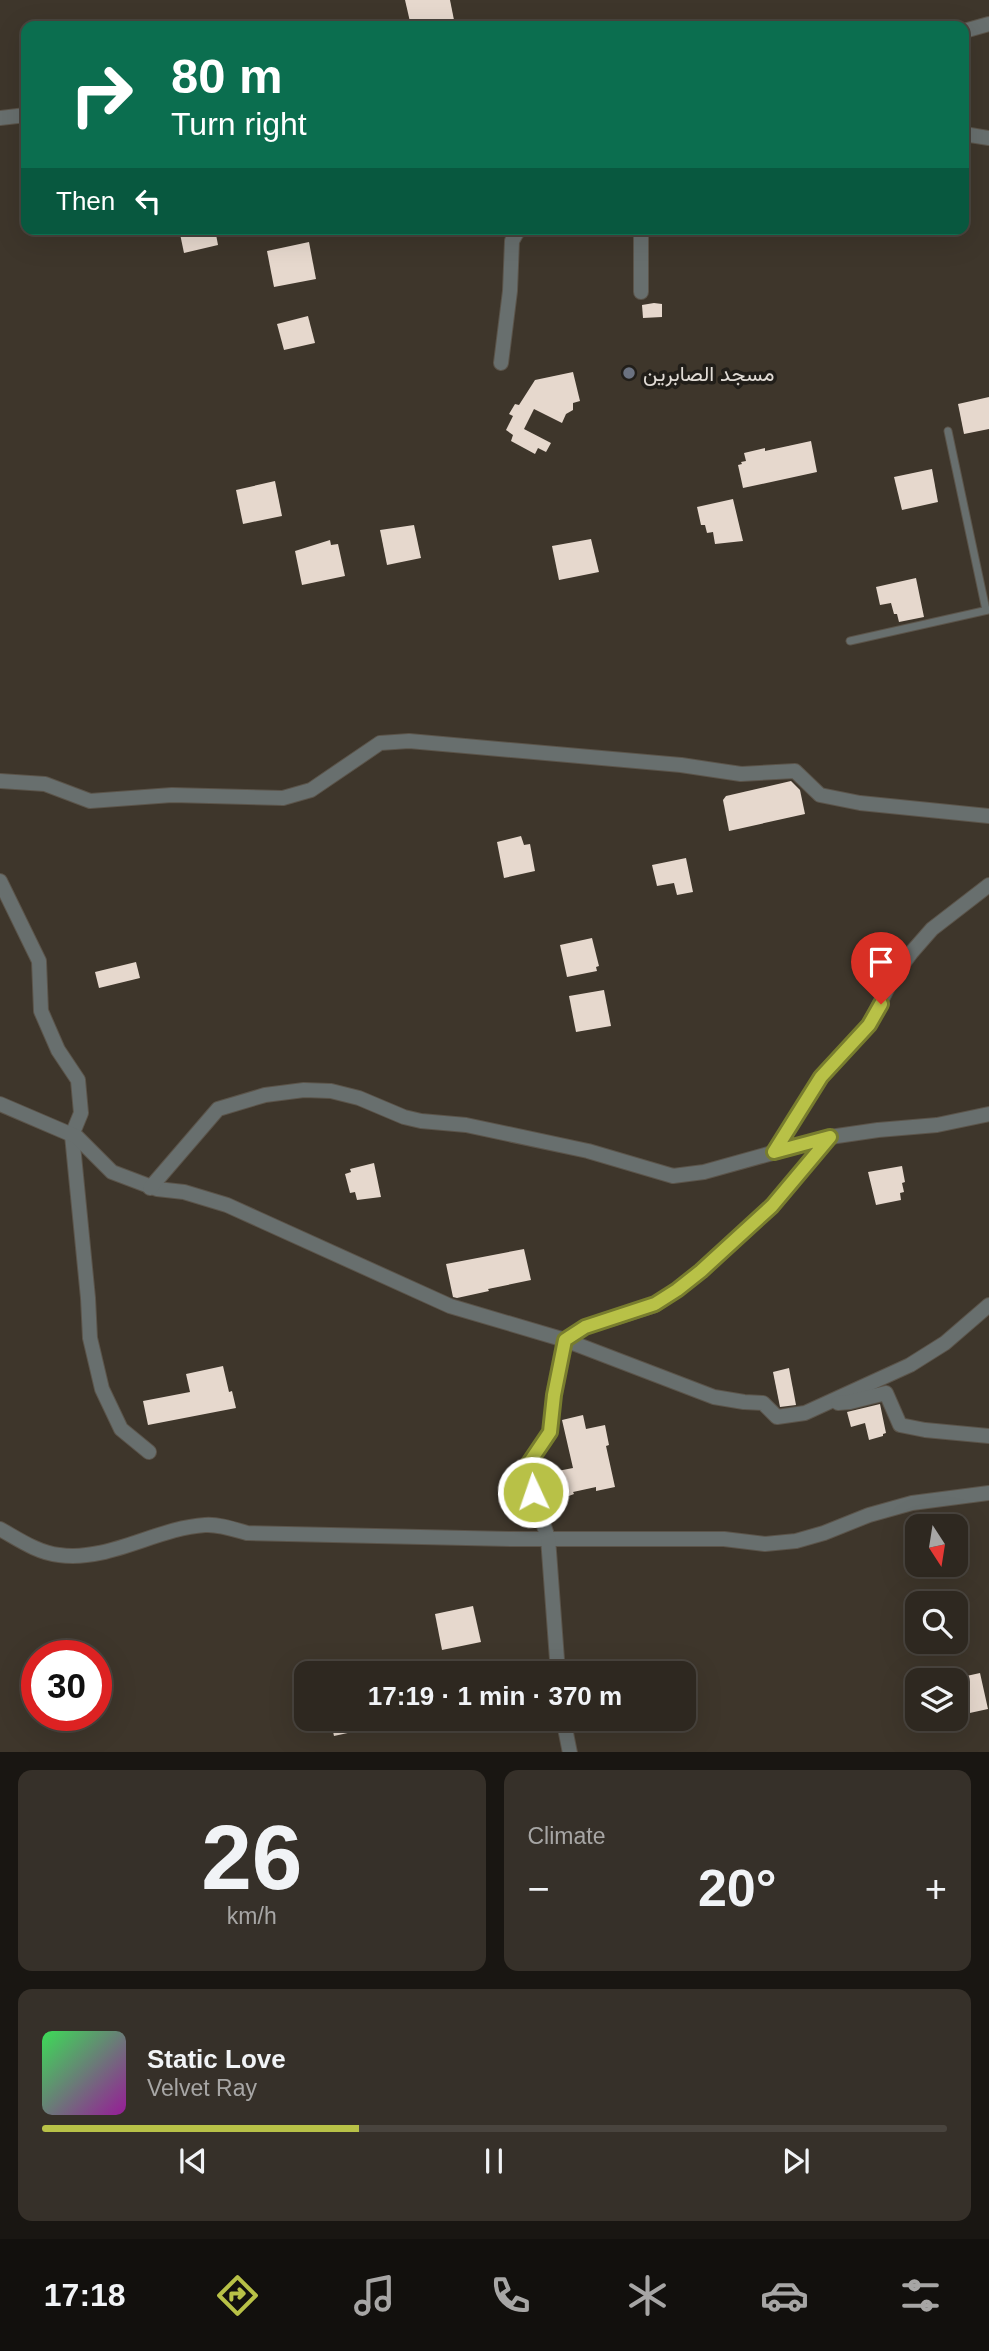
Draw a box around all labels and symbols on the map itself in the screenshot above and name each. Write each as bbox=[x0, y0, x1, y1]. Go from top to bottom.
place label: مسجد الصابرين bbox=[643, 362, 774, 387]
marker: مسجد الصابرين bbox=[621, 365, 637, 381]
pin bbox=[851, 932, 911, 1004]
position arrow bbox=[496, 1455, 570, 1529]
north arrow bbox=[905, 1514, 968, 1577]
speed limit sign: 30 bbox=[21, 1640, 112, 1731]

